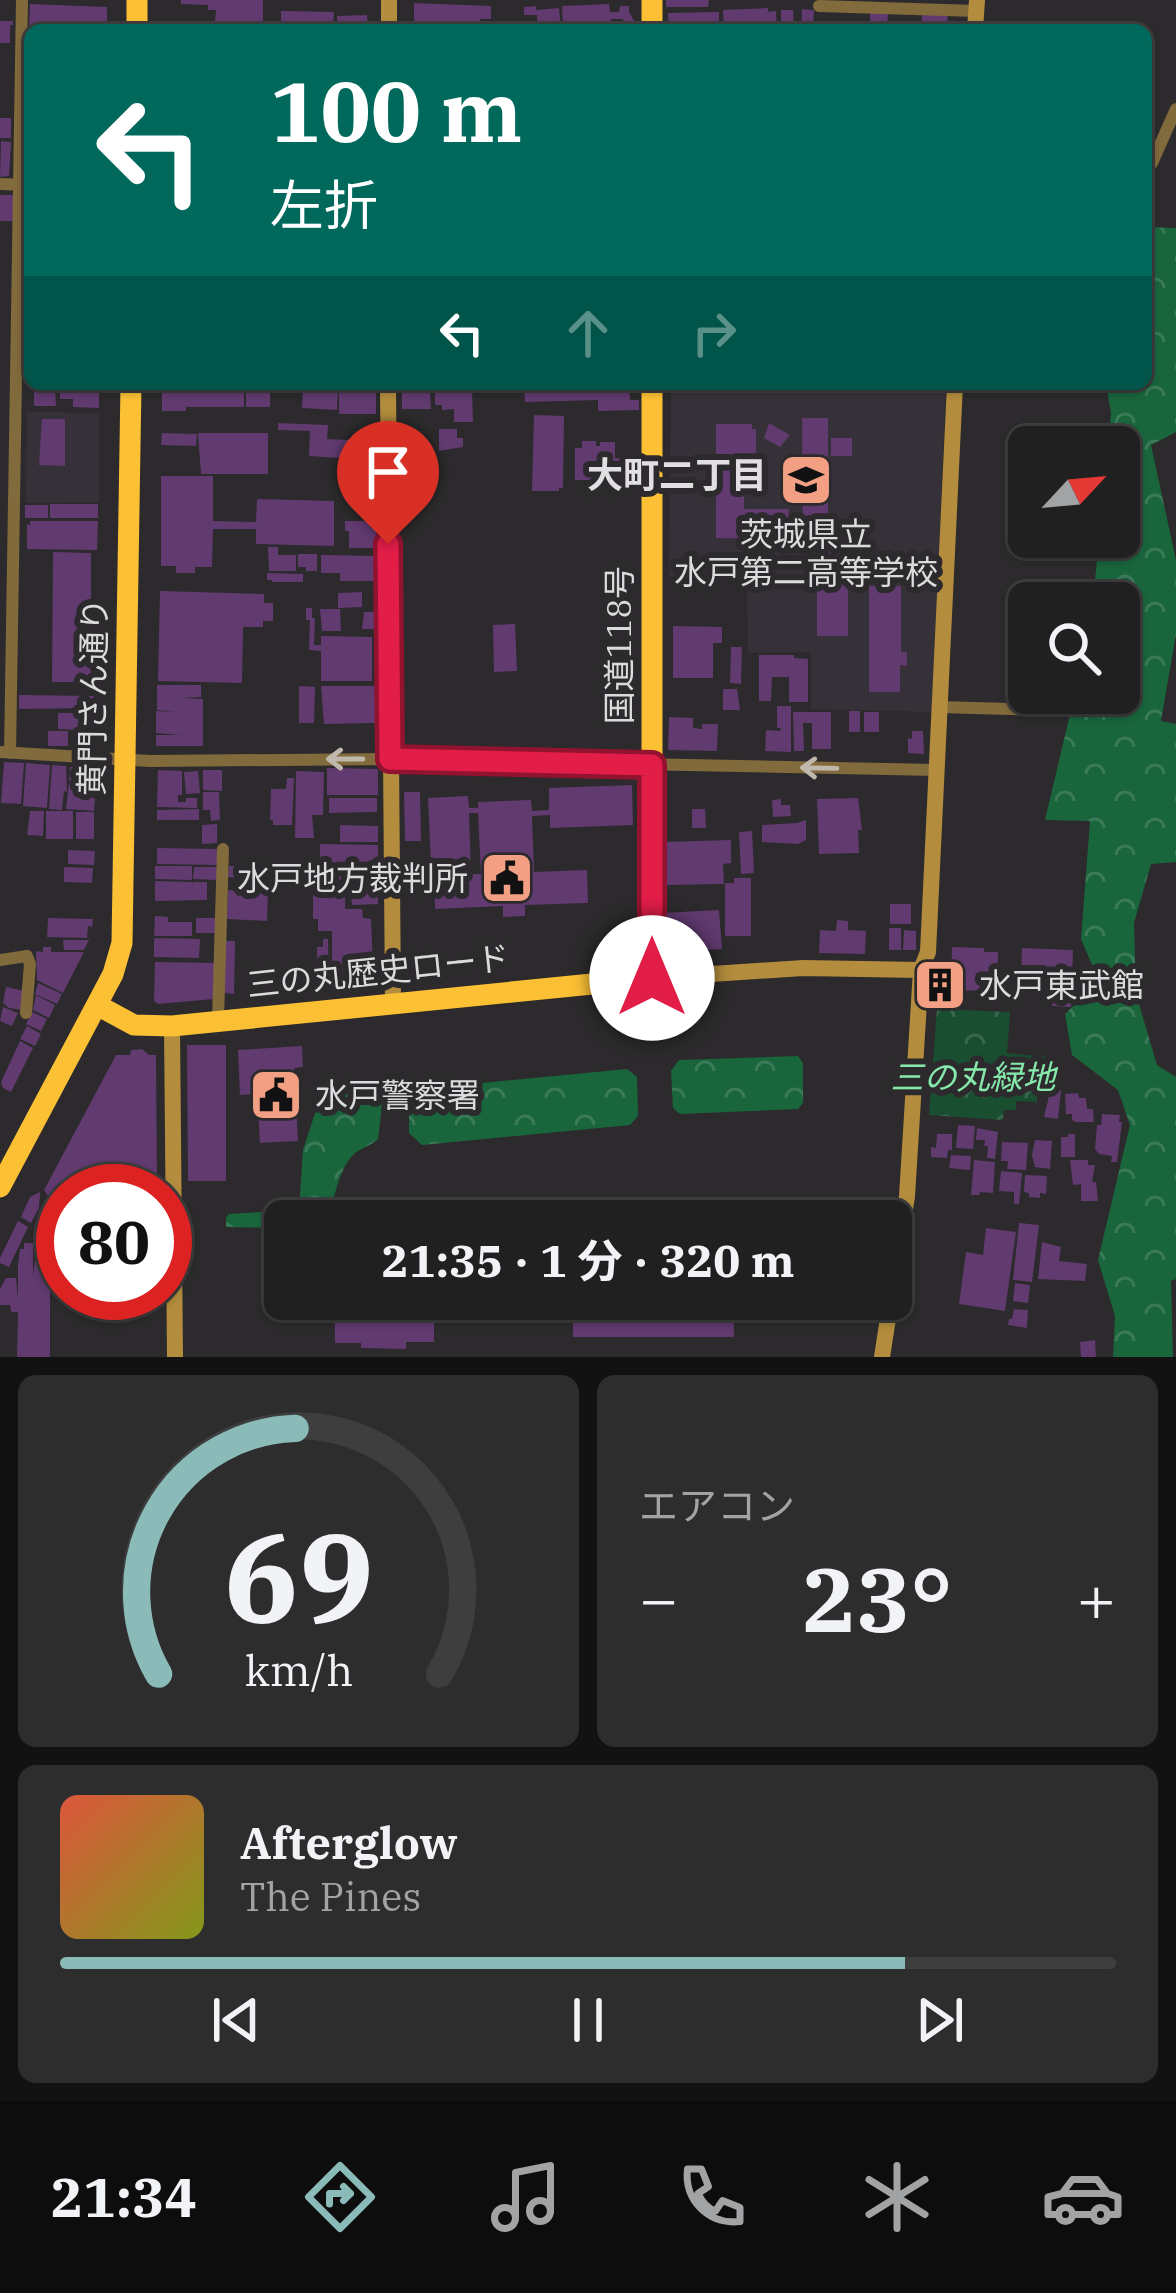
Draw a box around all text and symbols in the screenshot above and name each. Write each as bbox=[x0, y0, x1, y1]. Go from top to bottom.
text: 100 m bbox=[270, 56, 522, 165]
icon: left bbox=[72, 72, 228, 228]
text: 左折 bbox=[270, 170, 378, 240]
icon: left bbox=[429, 300, 495, 366]
icon: ahead bbox=[555, 300, 621, 366]
icon: right bbox=[681, 300, 747, 366]
pin bbox=[337, 421, 439, 544]
north arrow bbox=[1008, 426, 1140, 558]
map controls bbox=[1008, 426, 1140, 714]
icon: arrive bbox=[355, 439, 421, 505]
district label: 大町二丁目 bbox=[587, 451, 767, 498]
school or university icon: 茨城県立 水戸第二高等学校 bbox=[778, 452, 834, 508]
place label: 茨城県立 水戸第二高等学校 bbox=[674, 512, 938, 593]
street label: 国道118号 bbox=[597, 566, 640, 724]
button: search bbox=[1008, 582, 1140, 714]
street label: 黄門さん通り bbox=[69, 598, 116, 796]
one-way arrow bbox=[326, 748, 365, 771]
one-way arrow bbox=[800, 756, 839, 779]
public building icon: 水戸地方裁判所 bbox=[479, 850, 535, 906]
place label: 水戸地方裁判所 bbox=[237, 856, 468, 899]
position arrow bbox=[589, 915, 715, 1041]
street label: 三の丸歴史ロード bbox=[244, 935, 511, 1006]
building icon: 水戸東武館 bbox=[912, 957, 968, 1013]
place label: 水戸東武館 bbox=[979, 963, 1144, 1006]
park label: 三の丸緑地 bbox=[891, 1055, 1059, 1098]
public building icon: 水戸警察署 bbox=[248, 1067, 304, 1123]
place label: 水戸警察署 bbox=[315, 1073, 480, 1116]
speed limit sign: 80 bbox=[36, 1164, 192, 1320]
text: 21:35 · 1 分 · 320 m bbox=[381, 1231, 795, 1289]
text: エアコン bbox=[639, 1480, 795, 1531]
text: 69 bbox=[224, 1495, 373, 1657]
text: 23° bbox=[802, 1540, 953, 1657]
text: − bbox=[639, 1555, 679, 1641]
text: + bbox=[1076, 1555, 1116, 1641]
text: km/h bbox=[244, 1642, 353, 1698]
text: Afterglow bbox=[240, 1813, 458, 1871]
text: The Pines bbox=[240, 1871, 421, 1922]
icon: previous bbox=[203, 1987, 269, 2053]
icon: pause bbox=[555, 1987, 621, 2053]
icon: next bbox=[907, 1987, 973, 2053]
icon: directions bbox=[298, 2155, 382, 2239]
icon: music bbox=[484, 2155, 568, 2239]
icon: phone bbox=[670, 2155, 754, 2239]
icon: climate bbox=[855, 2155, 939, 2239]
icon: car bbox=[1041, 2155, 1125, 2239]
text: 21:34 bbox=[51, 2162, 197, 2232]

